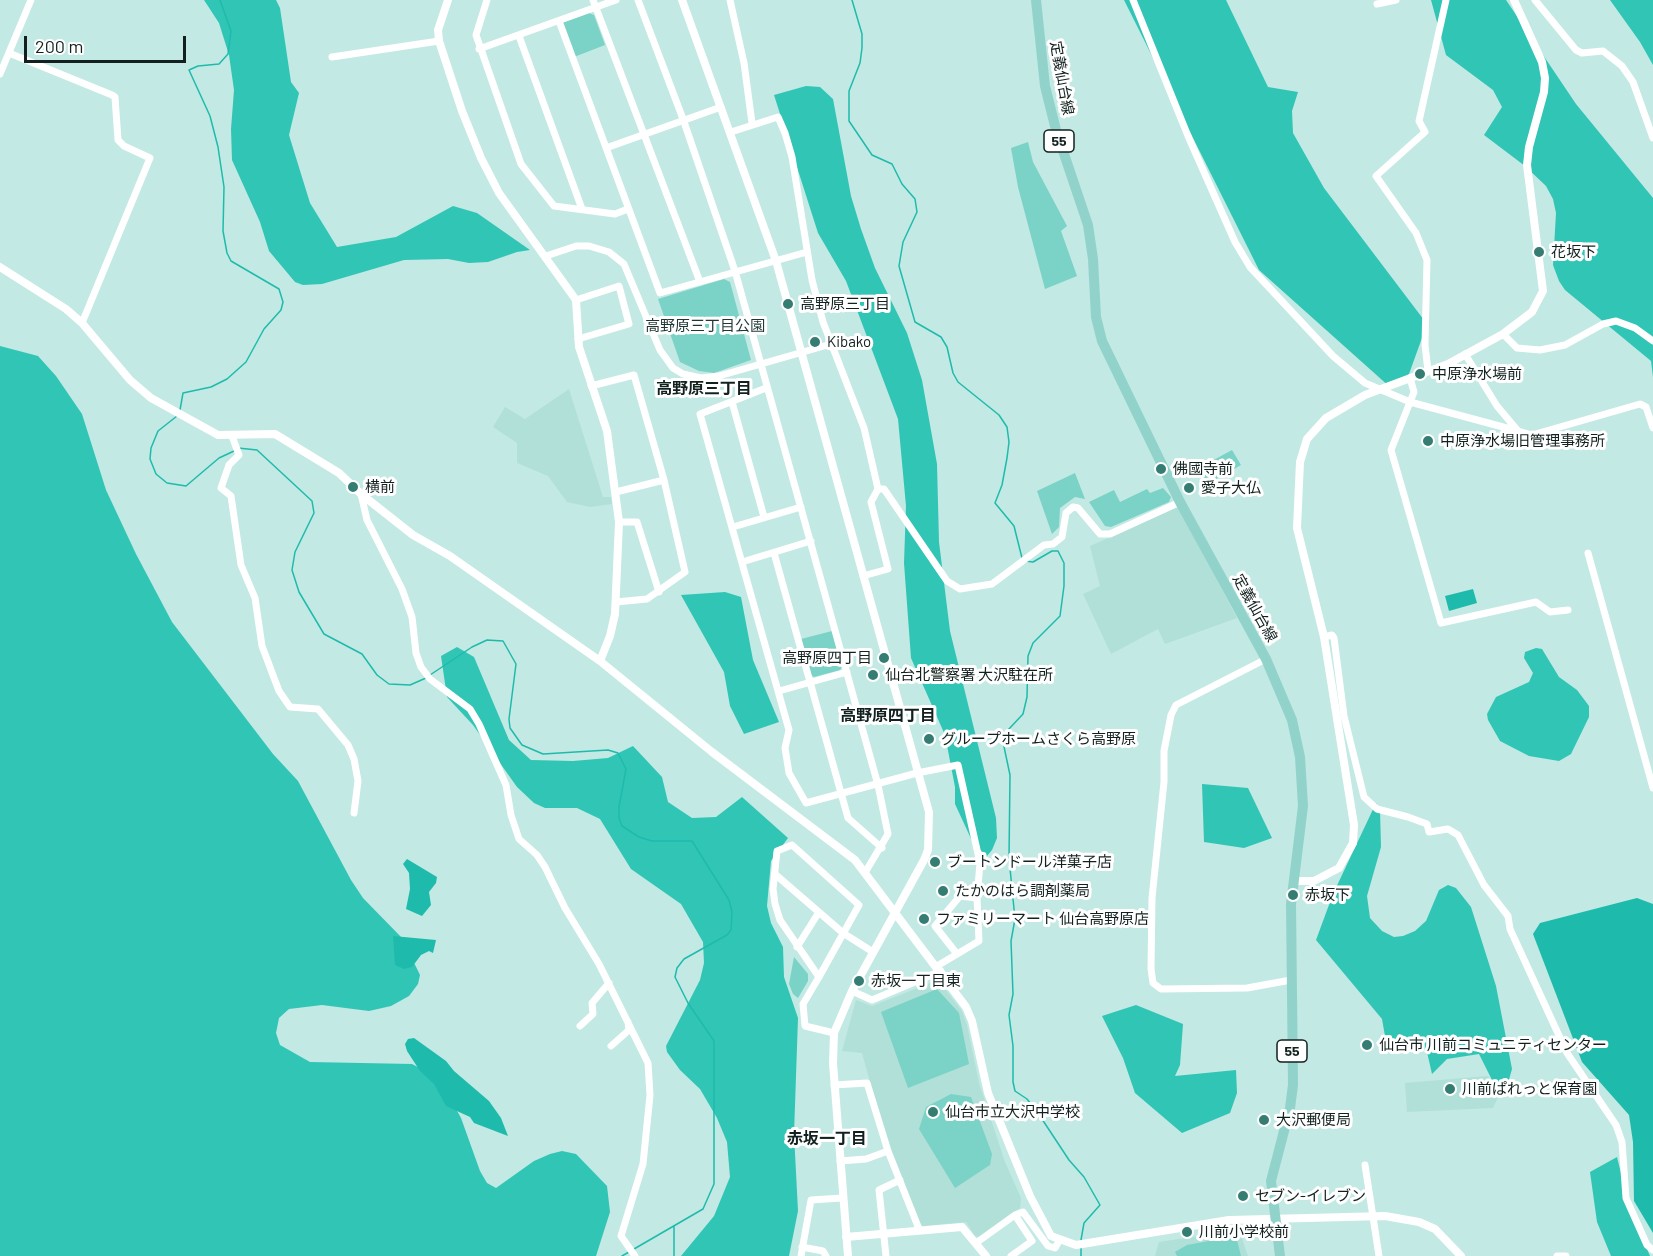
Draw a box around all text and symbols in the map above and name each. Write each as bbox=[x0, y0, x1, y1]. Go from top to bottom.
scale bar bbox=[27, 24, 189, 62]
text: 200 m bbox=[35, 35, 83, 57]
street label: 定義仙台線 bbox=[1047, 40, 1077, 116]
road number: 55 bbox=[1044, 130, 1074, 152]
place label: 花坂下 bbox=[1551, 243, 1596, 261]
marker: 花坂下 bbox=[1532, 245, 1546, 259]
place label: 高野原三丁目 bbox=[800, 295, 890, 313]
marker: 高野原三丁目 bbox=[781, 297, 795, 311]
park label: 高野原三丁目公園 bbox=[645, 317, 765, 335]
place label: Kibako bbox=[827, 333, 871, 351]
marker: Kibako bbox=[808, 335, 822, 349]
place label: 中原浄水場前 bbox=[1432, 365, 1522, 383]
marker: 中原浄水場前 bbox=[1413, 367, 1427, 381]
district label: 高野原三丁目 bbox=[656, 379, 752, 399]
place label: 中原浄水場旧管理事務所 bbox=[1440, 432, 1605, 450]
marker: 中原浄水場旧管理事務所 bbox=[1421, 434, 1435, 448]
place label: 佛國寺前 bbox=[1173, 460, 1233, 478]
marker: 佛國寺前 bbox=[1154, 462, 1168, 476]
place label: 横前 bbox=[365, 478, 395, 496]
place label: 愛子大仏 bbox=[1201, 479, 1261, 497]
marker: 横前 bbox=[346, 480, 360, 494]
marker: 愛子大仏 bbox=[1182, 481, 1196, 495]
street label: 定義仙台線 bbox=[1229, 571, 1281, 645]
place label: 高野原四丁目 bbox=[782, 649, 872, 667]
marker: 高野原四丁目 bbox=[877, 651, 891, 665]
place label: 仙台北警察署 大沢駐在所 bbox=[885, 666, 1053, 684]
marker: 仙台北警察署 大沢駐在所 bbox=[866, 668, 880, 682]
district label: 高野原四丁目 bbox=[840, 706, 936, 726]
place label: グループホームさくら高野原 bbox=[941, 730, 1136, 748]
marker: グループホームさくら高野原 bbox=[922, 732, 936, 746]
place label: ブートンドール洋菓子店 bbox=[947, 853, 1112, 871]
marker: ブートンドール洋菓子店 bbox=[928, 855, 942, 869]
place label: たかのはら調剤薬局 bbox=[955, 882, 1090, 900]
marker: たかのはら調剤薬局 bbox=[936, 884, 950, 898]
place label: 赤坂下 bbox=[1305, 886, 1350, 904]
marker: 赤坂下 bbox=[1286, 888, 1300, 902]
place label: ファミリーマート 仙台高野原店 bbox=[936, 910, 1149, 928]
marker: ファミリーマート 仙台高野原店 bbox=[917, 912, 931, 926]
place label: 赤坂一丁目東 bbox=[871, 972, 961, 990]
marker: 赤坂一丁目東 bbox=[852, 974, 866, 988]
place label: 仙台市 川前コミュニティセンター bbox=[1379, 1036, 1607, 1054]
marker: 仙台市 川前コミュニティセンター bbox=[1360, 1038, 1374, 1052]
road number: 55 bbox=[1277, 1040, 1307, 1062]
place label: 川前ぱれっと保育園 bbox=[1462, 1080, 1597, 1098]
marker: 川前ぱれっと保育園 bbox=[1443, 1082, 1457, 1096]
place label: 仙台市立大沢中学校 bbox=[945, 1103, 1080, 1121]
marker: 仙台市立大沢中学校 bbox=[926, 1105, 940, 1119]
place label: 大沢郵便局 bbox=[1276, 1111, 1351, 1129]
marker: 大沢郵便局 bbox=[1257, 1113, 1271, 1127]
district label: 赤坂一丁目 bbox=[787, 1129, 867, 1149]
place label: セブン-イレブン bbox=[1255, 1187, 1366, 1205]
marker: セブン-イレブン bbox=[1236, 1189, 1250, 1203]
place label: 川前小学校前 bbox=[1199, 1223, 1289, 1241]
marker: 川前小学校前 bbox=[1180, 1225, 1194, 1239]

